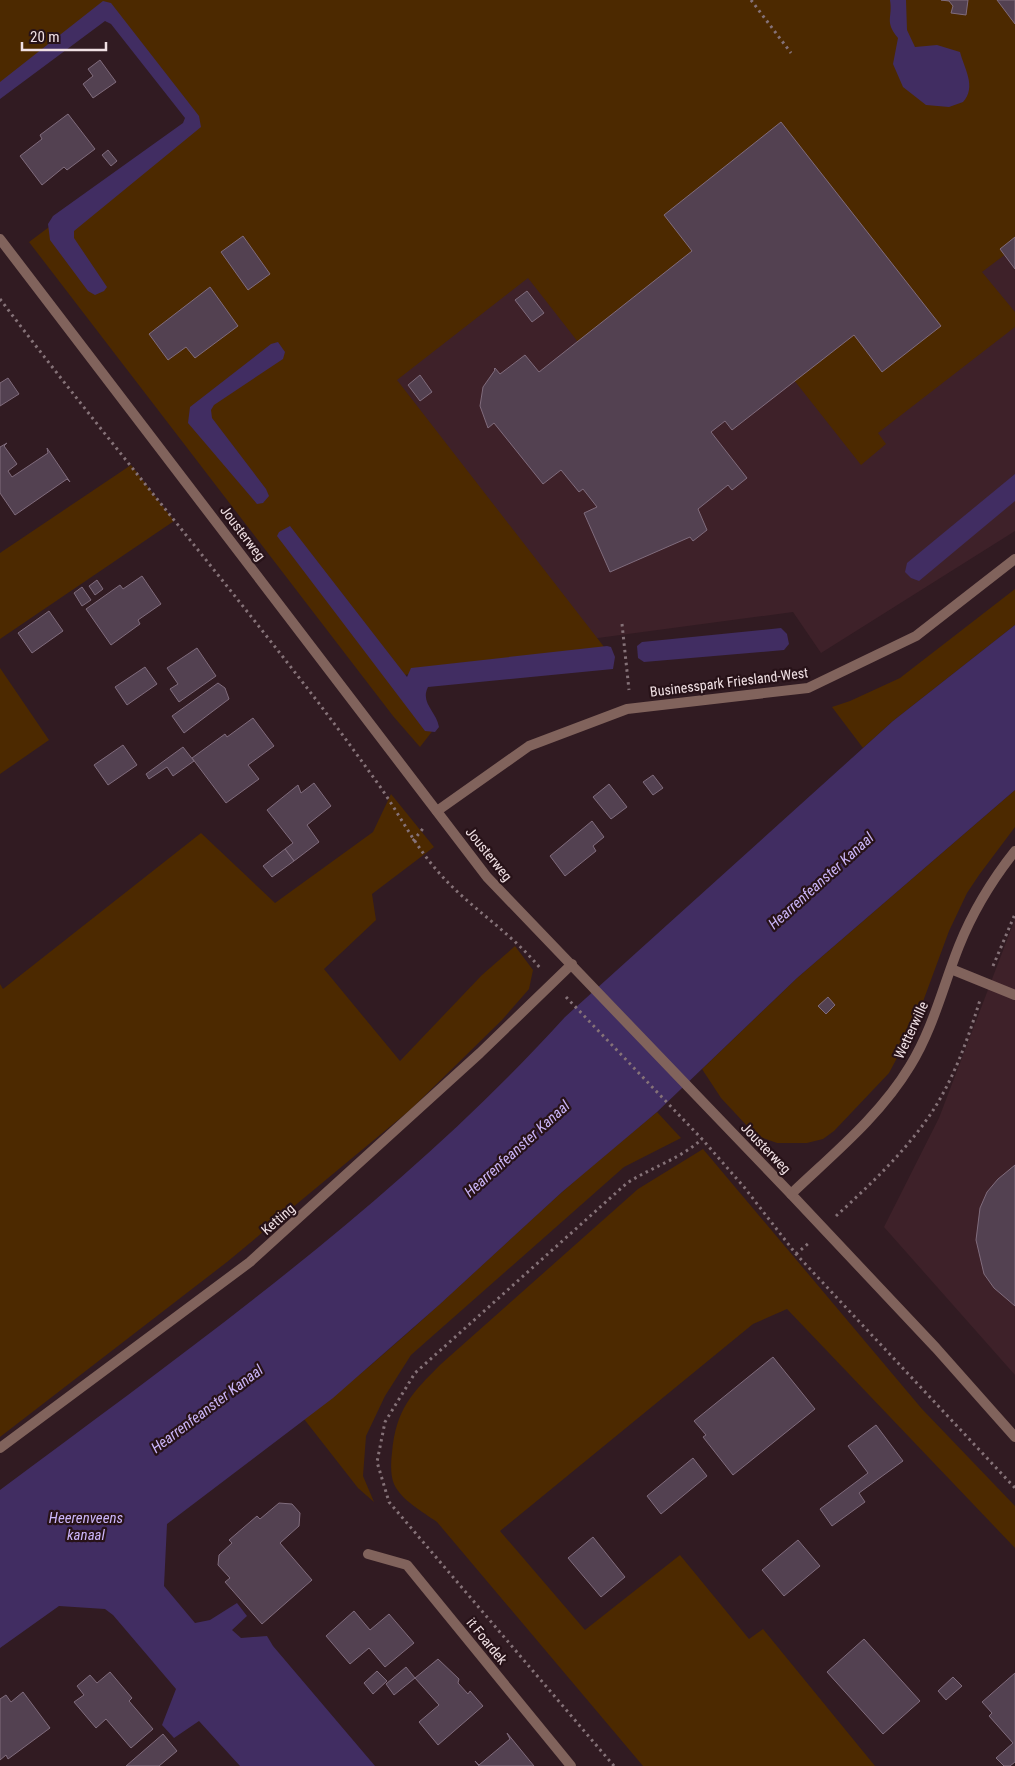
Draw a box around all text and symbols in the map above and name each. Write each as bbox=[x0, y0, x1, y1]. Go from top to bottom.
scale bar bbox=[22, 20, 106, 52]
text: 20 m bbox=[30, 28, 60, 46]
street label: Jousterweg bbox=[217, 502, 269, 564]
street label: Businesspark Friesland-West bbox=[649, 664, 809, 700]
street label: Jousterweg bbox=[462, 824, 516, 884]
water label: Hearrenfeanster Kanaal bbox=[765, 829, 878, 933]
street label: Wetterwille bbox=[891, 998, 931, 1061]
water label: Hearrenfeanster Kanaal bbox=[461, 1097, 574, 1201]
street label: Jousterweg bbox=[738, 1119, 794, 1177]
street label: Ketting bbox=[258, 1200, 298, 1238]
water label: Hearrenfeanster Kanaal bbox=[147, 1361, 267, 1457]
water label: Heerenveens kanaal bbox=[49, 1509, 123, 1544]
street label: it Foardek bbox=[464, 1615, 511, 1668]

